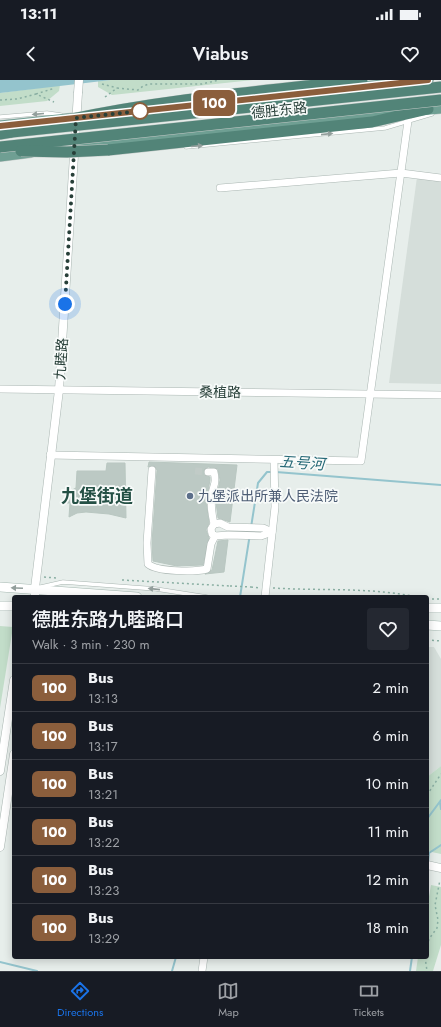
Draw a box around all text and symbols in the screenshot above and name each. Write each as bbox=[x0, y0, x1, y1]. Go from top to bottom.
text: 13:11 bbox=[20, 3, 57, 25]
text: Viabus bbox=[193, 41, 248, 67]
icon: back bbox=[20, 43, 42, 65]
icon: heart bbox=[399, 43, 421, 65]
line badge: 100 bbox=[191, 90, 237, 116]
text: 100 bbox=[201, 93, 227, 113]
street label: 德胜东路 bbox=[250, 97, 308, 123]
unlabelled marker bbox=[131, 102, 149, 120]
one-way arrow bbox=[32, 110, 44, 117]
one-way arrow bbox=[321, 131, 333, 137]
one-way arrow bbox=[191, 143, 203, 150]
your location bbox=[55, 294, 75, 314]
street label: 九睦路 bbox=[50, 337, 72, 381]
street label: 桑植路 bbox=[199, 382, 241, 402]
water label: 五号河 bbox=[279, 450, 328, 476]
district label: 九堡街道 bbox=[61, 483, 133, 509]
place label: 九堡派出所兼人民法院 bbox=[198, 486, 338, 506]
marker: 九堡派出所兼人民法院 bbox=[185, 491, 195, 501]
one-way arrow bbox=[11, 584, 23, 591]
one-way arrow bbox=[148, 586, 161, 593]
text: 德胜东路九睦路口 bbox=[32, 606, 184, 633]
button: heart bbox=[367, 608, 409, 650]
text: Walk · 3 min · 230 m bbox=[32, 635, 150, 654]
text: Bus bbox=[88, 667, 113, 689]
text: 2 min bbox=[372, 677, 409, 699]
text: 100 bbox=[41, 678, 67, 698]
text: 13:13 bbox=[88, 689, 118, 708]
text: Bus bbox=[88, 715, 113, 737]
text: 6 min bbox=[372, 725, 409, 747]
text: 100 bbox=[41, 726, 67, 746]
text: 13:17 bbox=[88, 737, 118, 756]
text: Bus bbox=[88, 763, 113, 785]
text: 10 min bbox=[365, 773, 409, 795]
text: 100 bbox=[41, 774, 67, 794]
text: 13:21 bbox=[88, 785, 118, 804]
text: Bus bbox=[88, 811, 113, 833]
text: 11 min bbox=[368, 821, 409, 843]
text: 100 bbox=[41, 822, 67, 842]
text: 13:22 bbox=[88, 833, 120, 852]
text: Bus bbox=[88, 859, 113, 881]
text: 12 min bbox=[366, 869, 409, 891]
text: 100 bbox=[41, 870, 67, 890]
text: 13:23 bbox=[88, 881, 119, 900]
text: Bus bbox=[88, 907, 113, 929]
text: 18 min bbox=[366, 917, 409, 939]
text: 100 bbox=[41, 918, 67, 938]
text: 13:29 bbox=[88, 929, 120, 948]
tab: Directions bbox=[57, 980, 104, 1020]
tab: Map bbox=[217, 980, 239, 1020]
tab: Tickets bbox=[353, 980, 384, 1020]

